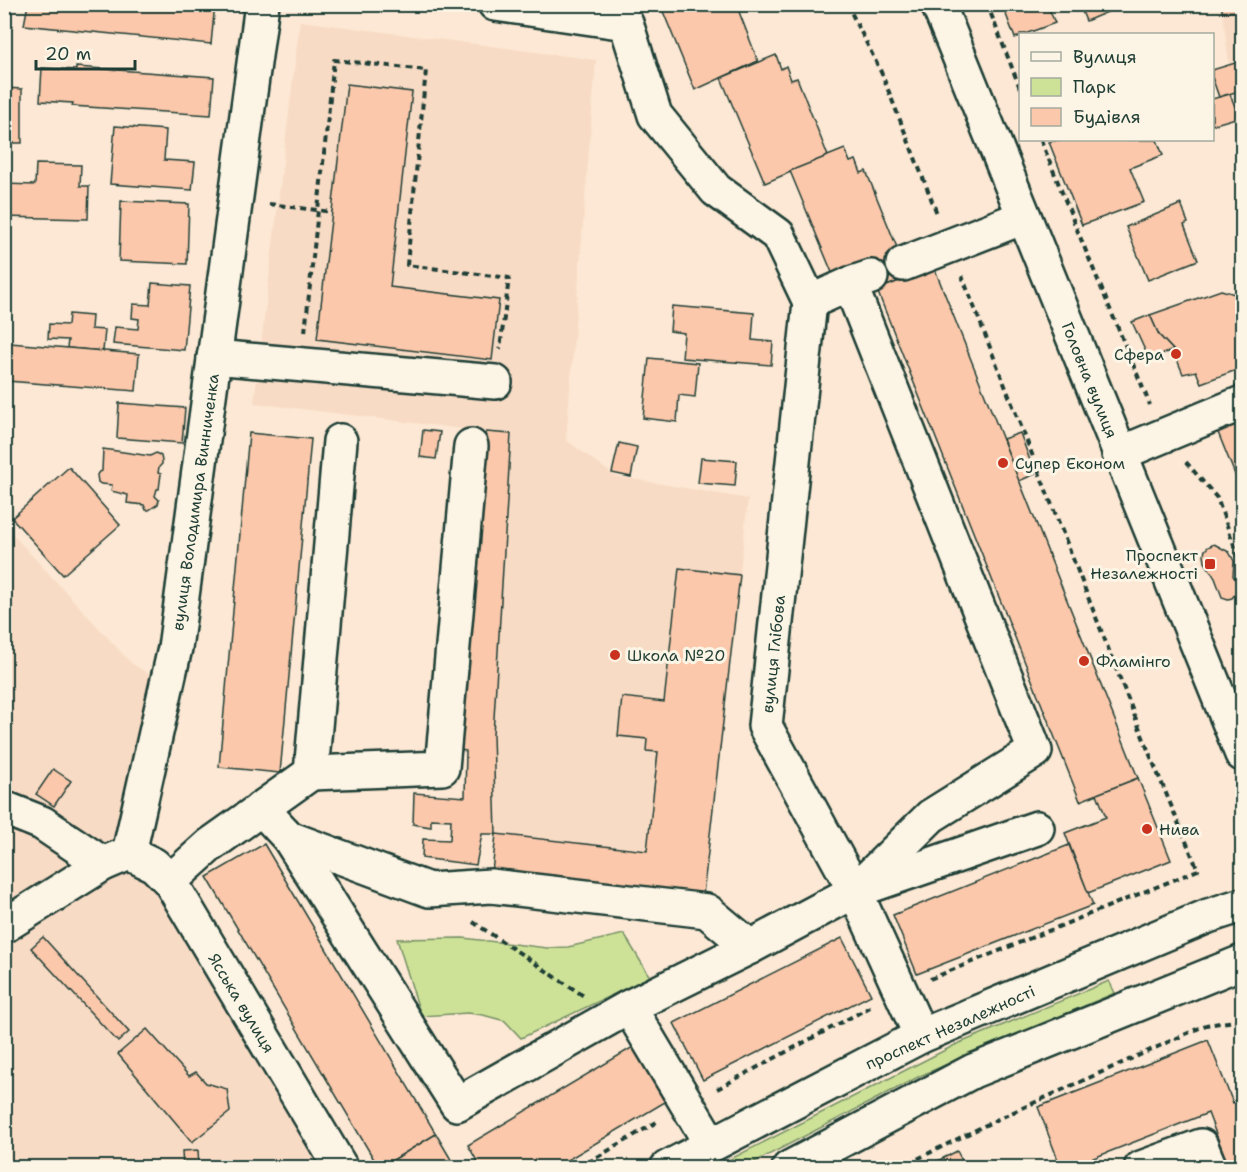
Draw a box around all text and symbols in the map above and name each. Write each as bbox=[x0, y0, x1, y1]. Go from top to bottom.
scale bar bbox=[36, 33, 135, 71]
legend bbox=[1019, 33, 1214, 141]
text: 20 m bbox=[45, 42, 91, 66]
text: Вулиця bbox=[1073, 45, 1137, 69]
text: Парк bbox=[1073, 75, 1116, 99]
text: Будівля bbox=[1073, 105, 1141, 129]
street label: Головна вулиця bbox=[1057, 319, 1122, 441]
place label: Сфера bbox=[1114, 344, 1164, 365]
marker: Сфера bbox=[1169, 347, 1183, 361]
street label: вулиця Володимира Винниченка bbox=[167, 372, 224, 632]
place label: Супер Економ bbox=[1015, 453, 1125, 474]
marker: Супер Економ bbox=[996, 456, 1010, 470]
place label: Проспект Незалежності bbox=[1090, 545, 1199, 584]
marker: Проспект Незалежності bbox=[1203, 557, 1217, 571]
street label: вулиця Глібова bbox=[757, 594, 790, 714]
place label: Школа №20 bbox=[627, 645, 726, 666]
marker: Школа №20 bbox=[608, 648, 622, 662]
place label: Фламінго bbox=[1096, 651, 1171, 672]
marker: Фламінго bbox=[1077, 654, 1091, 668]
place label: Нива bbox=[1159, 819, 1199, 840]
marker: Нива bbox=[1140, 822, 1154, 836]
street label: Ясська вулиця bbox=[204, 950, 280, 1057]
street label: проспект Незалежності bbox=[862, 981, 1038, 1074]

